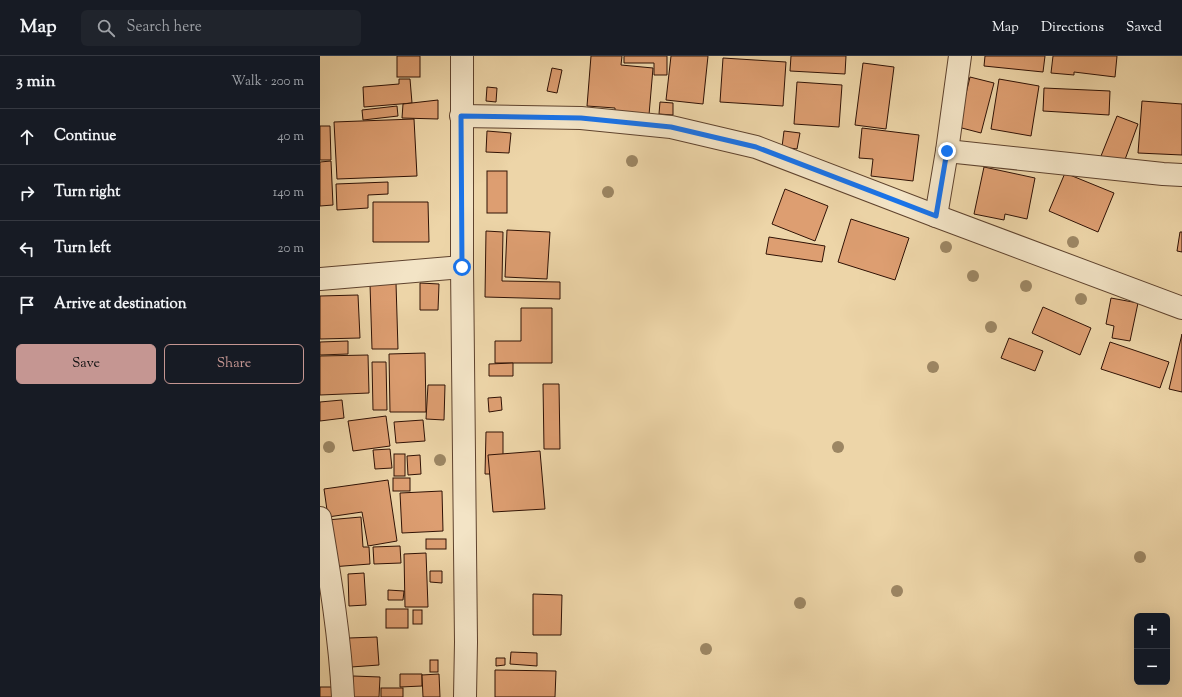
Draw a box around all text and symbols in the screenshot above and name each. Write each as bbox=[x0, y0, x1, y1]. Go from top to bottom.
search box bbox=[81, 10, 361, 46]
text: Map bbox=[20, 14, 57, 41]
icon: search bbox=[95, 17, 117, 39]
text: Search here bbox=[127, 17, 202, 38]
text: Map bbox=[992, 18, 1019, 38]
text: Directions bbox=[1041, 18, 1104, 38]
text: Saved bbox=[1126, 18, 1162, 38]
text: 3 min bbox=[16, 70, 55, 94]
text: Walk · 200 m bbox=[231, 73, 304, 91]
icon: ahead bbox=[16, 126, 38, 148]
text: Continue bbox=[54, 126, 116, 147]
text: 40 m bbox=[277, 128, 304, 146]
route end bbox=[938, 142, 956, 160]
icon: right bbox=[16, 182, 38, 204]
text: Turn right bbox=[54, 182, 120, 203]
text: 140 m bbox=[273, 184, 304, 202]
icon: left bbox=[16, 238, 38, 260]
text: Turn left bbox=[54, 238, 111, 259]
text: 20 m bbox=[278, 240, 304, 258]
route start bbox=[453, 258, 471, 276]
icon: arrive bbox=[16, 294, 38, 316]
text: Arrive at destination bbox=[54, 294, 187, 315]
button: Save bbox=[16, 344, 156, 384]
button: Share bbox=[164, 344, 304, 384]
map controls bbox=[1134, 613, 1170, 685]
button: + bbox=[1134, 613, 1170, 649]
button: − bbox=[1134, 649, 1170, 685]

